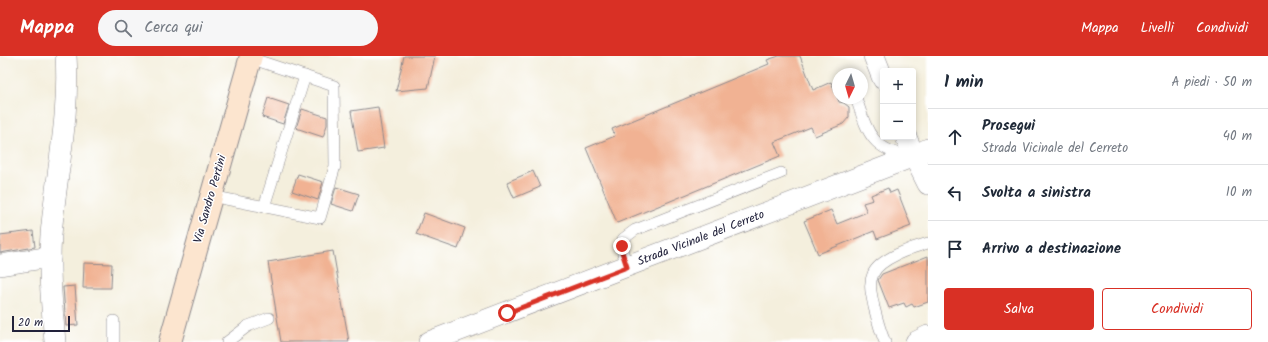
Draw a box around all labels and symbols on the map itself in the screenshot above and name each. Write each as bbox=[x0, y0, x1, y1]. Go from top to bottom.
north arrow bbox=[832, 68, 868, 104]
street label: Via Sandro Pertini bbox=[188, 152, 232, 245]
street label: Strada Vicinale del Cerreto bbox=[635, 205, 767, 271]
route end bbox=[613, 237, 631, 255]
route start bbox=[498, 304, 516, 322]
scale bar bbox=[12, 314, 70, 333]

